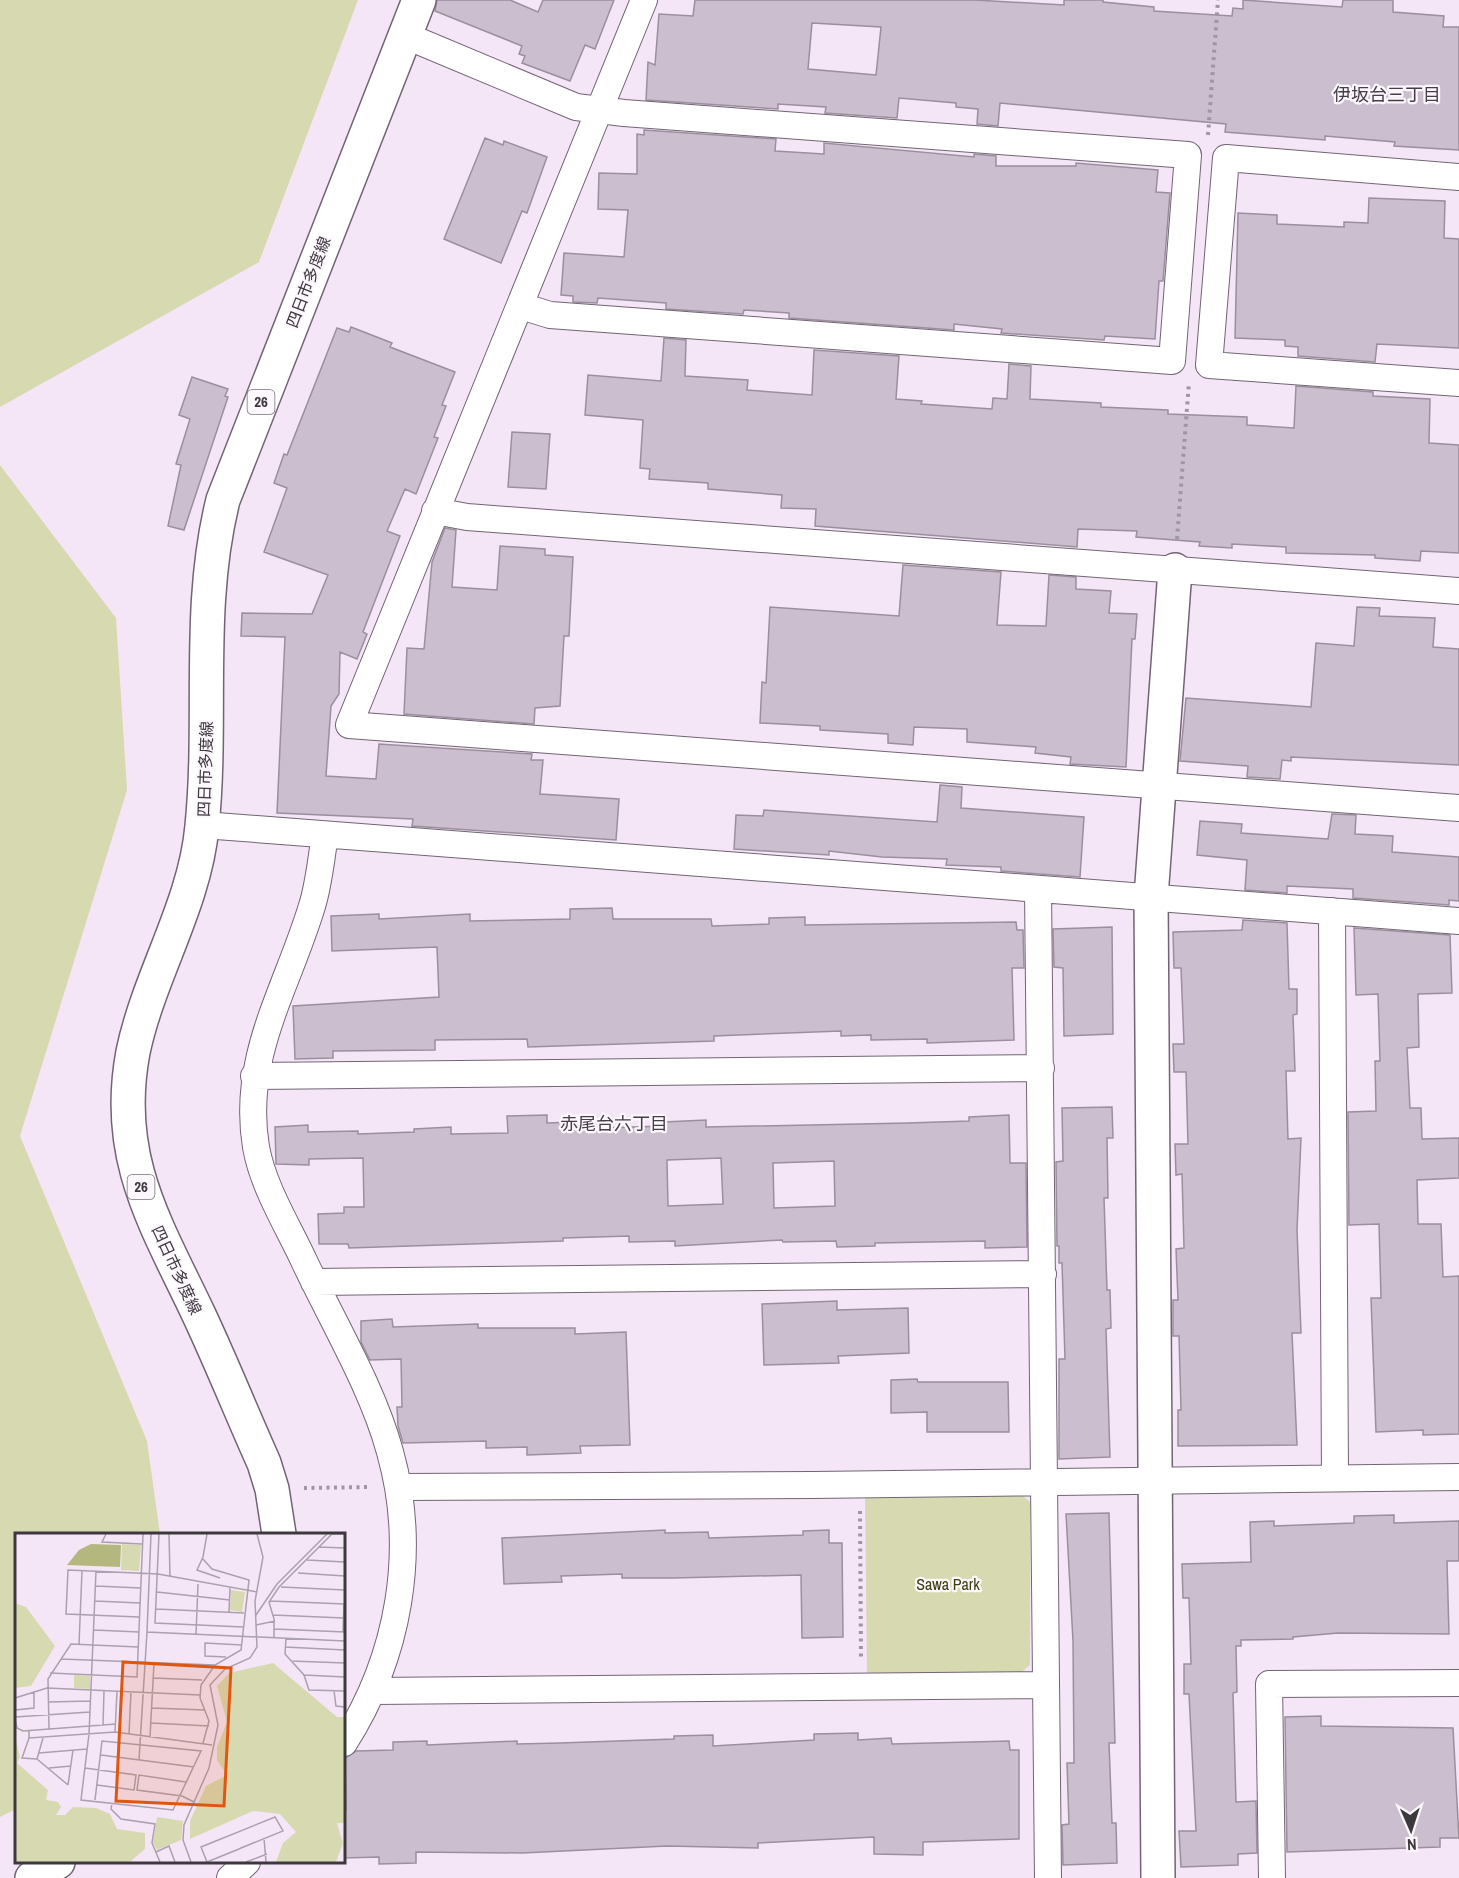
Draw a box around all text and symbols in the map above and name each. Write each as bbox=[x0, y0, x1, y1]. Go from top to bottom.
district label: 伊坂台三丁目 bbox=[1333, 82, 1441, 107]
street label: 四日市多度線 bbox=[281, 233, 335, 331]
road number: 26 bbox=[248, 390, 274, 414]
street label: 四日市多度線 bbox=[192, 721, 218, 817]
district label: 赤尾台六丁目 bbox=[560, 1111, 668, 1136]
road number: 26 bbox=[128, 1175, 154, 1199]
street label: 四日市多度線 bbox=[147, 1222, 207, 1318]
inset map bbox=[15, 1533, 345, 1863]
park label: Sawa Park bbox=[916, 1573, 980, 1595]
north arrow bbox=[1381, 1800, 1441, 1860]
text: N bbox=[1406, 1834, 1417, 1856]

